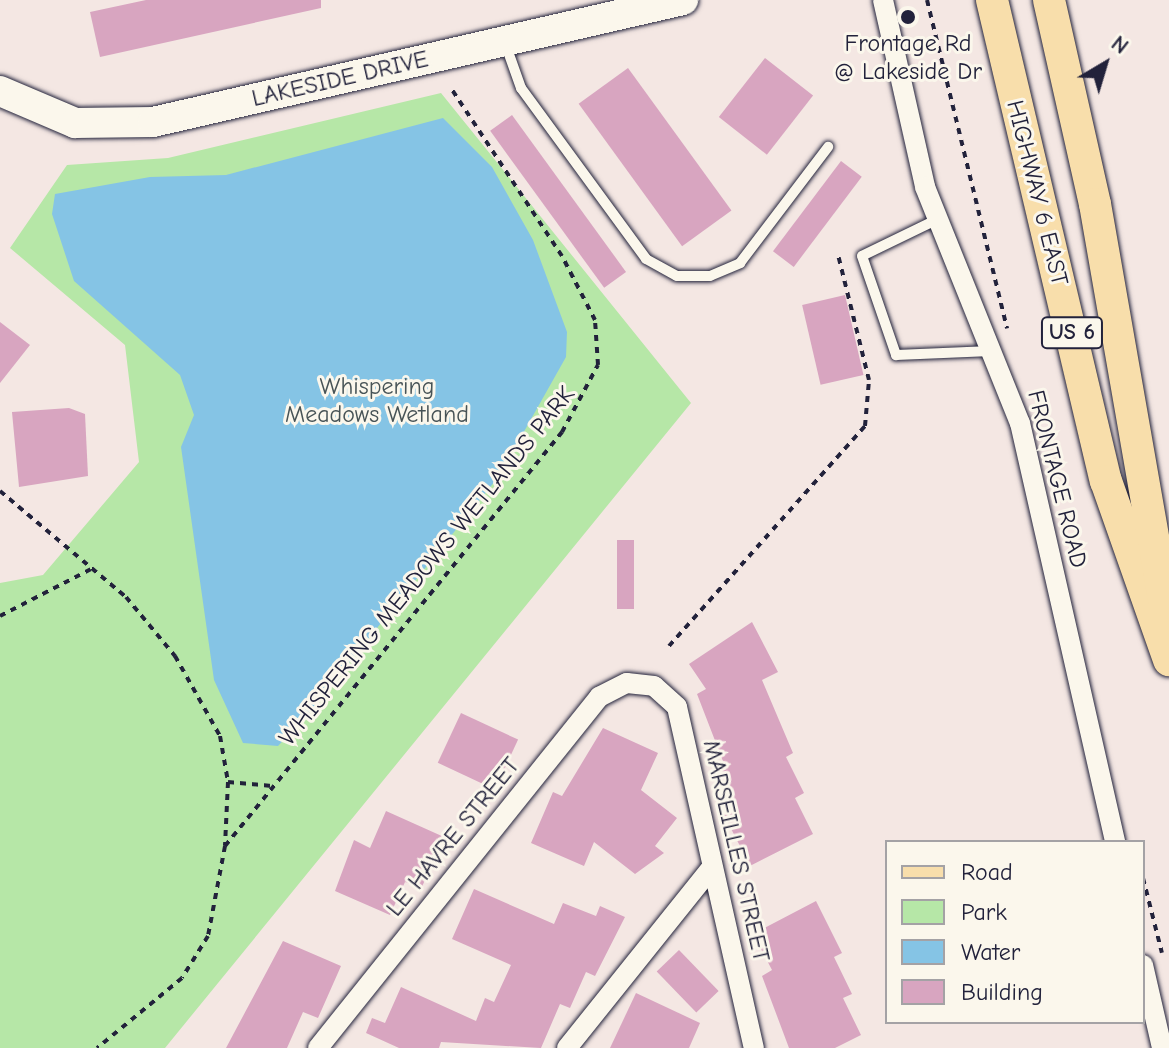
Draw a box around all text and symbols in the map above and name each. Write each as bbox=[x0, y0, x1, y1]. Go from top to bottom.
marker: Frontage Rd @ Lakeside Dr bbox=[899, 8, 917, 26]
north arrow bbox=[1065, 24, 1145, 104]
place label: Frontage Rd @ Lakeside Dr bbox=[834, 30, 982, 86]
text: N bbox=[1106, 30, 1133, 60]
street label: LAKESIDE DRIVE bbox=[249, 45, 431, 113]
street label: HIGHWAY 6 EAST bbox=[1000, 97, 1074, 289]
road number: US 6 bbox=[1040, 315, 1104, 351]
park label: Whispering Meadows Wetland bbox=[285, 373, 469, 429]
street label: WHISPERING MEADOWS WETLANDS PARK bbox=[273, 380, 581, 752]
street label: FRONTAGE ROAD bbox=[1021, 387, 1093, 571]
street label: MARSEILLES STREET bbox=[696, 737, 776, 965]
street label: LE HAVRE STREET bbox=[380, 752, 526, 922]
legend bbox=[885, 840, 1145, 1024]
text: Road bbox=[961, 858, 1013, 886]
text: Park bbox=[961, 898, 1007, 926]
text: Water bbox=[961, 938, 1020, 966]
text: Building bbox=[961, 978, 1043, 1006]

